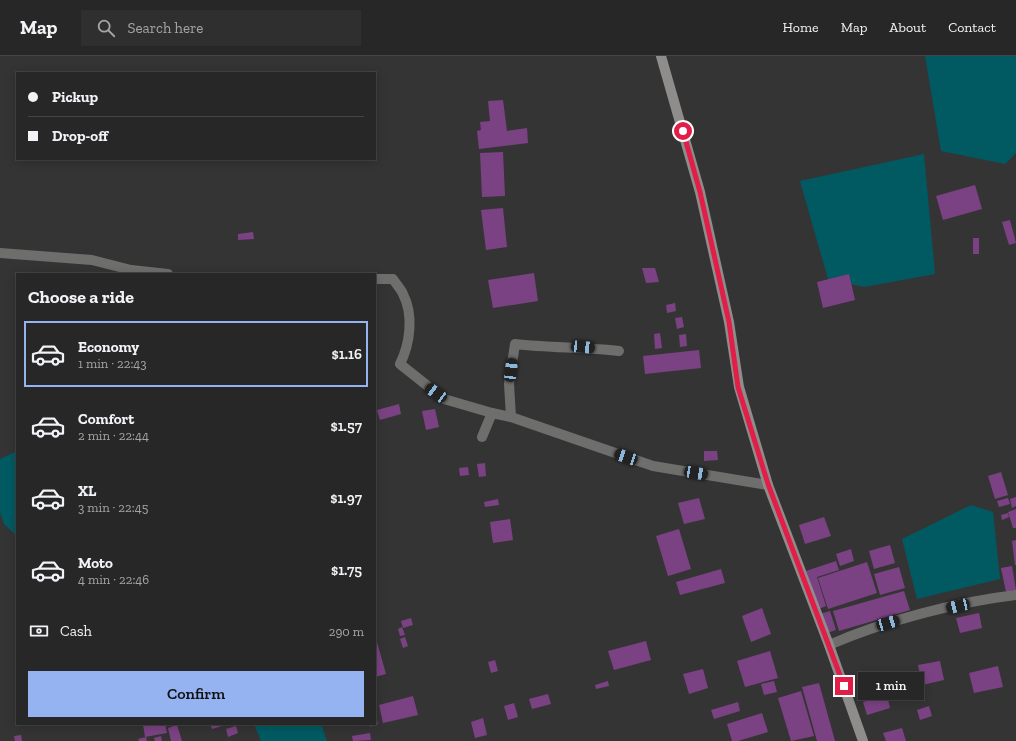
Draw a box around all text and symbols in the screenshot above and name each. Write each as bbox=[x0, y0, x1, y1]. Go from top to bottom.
search box bbox=[81, 10, 361, 46]
text: Map bbox=[20, 16, 57, 39]
icon: search bbox=[95, 17, 117, 39]
text: Search here bbox=[127, 19, 203, 37]
text: Home bbox=[783, 19, 819, 36]
text: Map bbox=[841, 19, 867, 36]
text: About bbox=[889, 19, 926, 36]
text: Contact bbox=[948, 19, 996, 36]
text: Pickup bbox=[52, 88, 98, 106]
route start bbox=[674, 122, 692, 140]
text: Drop-off bbox=[52, 127, 108, 145]
text: Choose a ride bbox=[28, 286, 134, 308]
icon: car bbox=[30, 336, 66, 372]
text: Economy bbox=[78, 338, 139, 356]
car bbox=[571, 340, 595, 354]
text: $1.16 bbox=[332, 345, 362, 363]
text: 1 min · 22:43 bbox=[78, 356, 147, 371]
car bbox=[504, 357, 518, 383]
car bbox=[423, 381, 449, 405]
icon: car bbox=[30, 408, 66, 444]
text: Comfort bbox=[78, 410, 134, 428]
text: $1.57 bbox=[330, 417, 362, 435]
text: 2 min · 22:44 bbox=[78, 428, 149, 443]
car bbox=[613, 447, 639, 467]
car bbox=[683, 465, 709, 481]
icon: car bbox=[30, 480, 66, 516]
text: XL bbox=[78, 482, 96, 500]
text: $1.97 bbox=[330, 489, 362, 507]
text: 3 min · 22:45 bbox=[78, 500, 148, 515]
icon: car bbox=[30, 552, 66, 588]
text: Moto bbox=[78, 554, 113, 572]
text: $1.75 bbox=[331, 561, 362, 579]
text: 4 min · 22:46 bbox=[78, 572, 149, 587]
car bbox=[945, 597, 971, 615]
car bbox=[875, 614, 901, 632]
icon: cash bbox=[28, 620, 50, 642]
text: Cash bbox=[60, 622, 92, 640]
text: 290 m bbox=[329, 624, 364, 639]
button: Confirm bbox=[28, 671, 364, 717]
callout: 1 min bbox=[858, 672, 924, 700]
route end bbox=[835, 677, 853, 695]
text: 1 min bbox=[876, 678, 906, 693]

